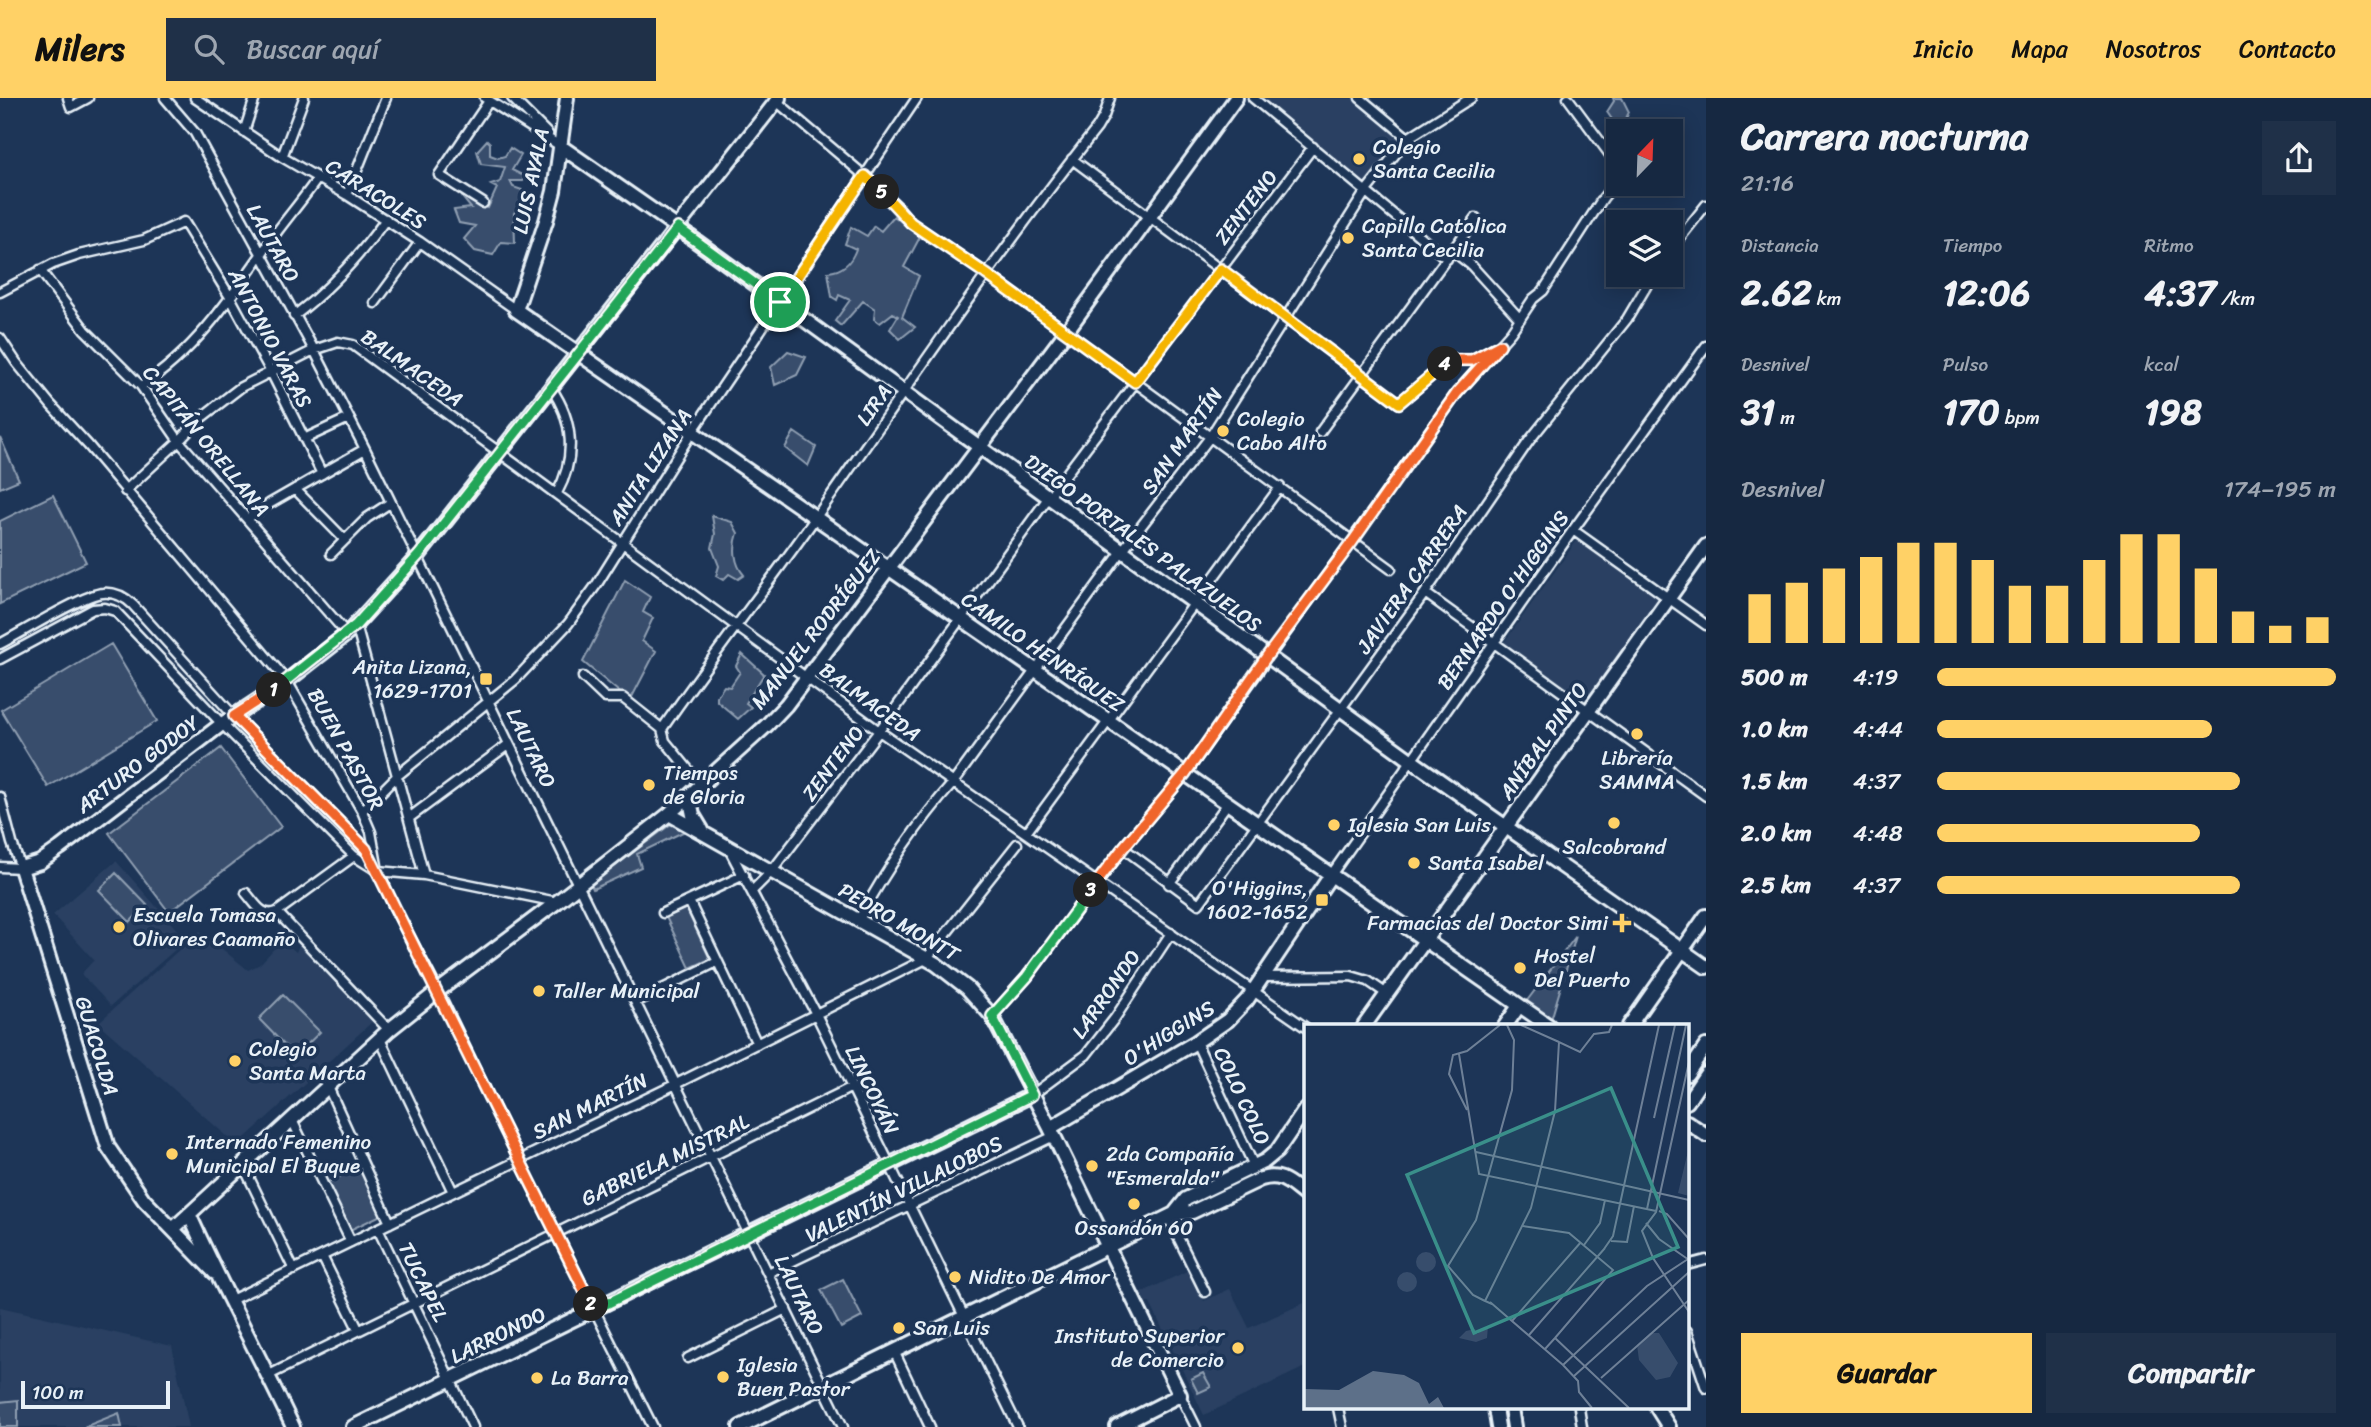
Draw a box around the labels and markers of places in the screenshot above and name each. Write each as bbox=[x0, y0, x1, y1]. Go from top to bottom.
place label: Colegio Santa Cecilia bbox=[1373, 128, 1496, 190]
marker: Colegio Santa Cecilia bbox=[1351, 151, 1367, 167]
pin: 5 bbox=[864, 174, 900, 210]
place label: Capilla Catolica Santa Cecilia bbox=[1362, 207, 1507, 269]
marker: Capilla Catolica Santa Cecilia bbox=[1340, 230, 1356, 246]
pin bbox=[750, 272, 810, 332]
pin: 4 bbox=[1428, 346, 1462, 382]
place label: Colegio Cabo Alto bbox=[1237, 400, 1327, 462]
marker: Colegio Cabo Alto bbox=[1215, 423, 1231, 439]
place label: Anita Lizana, 1629-1701 bbox=[351, 648, 472, 710]
marker: Anita Lizana, 1629-1701 bbox=[478, 671, 494, 687]
pin: 1 bbox=[256, 672, 292, 708]
marker: Librería SAMMA bbox=[1629, 726, 1645, 742]
place label: Librería SAMMA bbox=[1599, 739, 1675, 801]
place label: Tiempos de Gloria bbox=[663, 754, 745, 816]
marker: Tiempos de Gloria bbox=[641, 777, 657, 793]
place label: Iglesia San Luis bbox=[1347, 806, 1491, 844]
marker: Salcobrand bbox=[1606, 815, 1622, 831]
marker: Iglesia San Luis bbox=[1326, 817, 1342, 833]
place label: Salcobrand bbox=[1562, 828, 1668, 866]
place label: Santa Isabel bbox=[1428, 844, 1545, 882]
marker: Santa Isabel bbox=[1406, 855, 1422, 871]
place label: O'Higgins, 1602-1652 bbox=[1206, 869, 1308, 931]
pin: 3 bbox=[1074, 872, 1108, 908]
marker: O'Higgins, 1602-1652 bbox=[1314, 892, 1330, 908]
place label: Escuela Tomasa Olivares Caamaño bbox=[133, 896, 296, 958]
place label: Farmacias del Doctor Simi bbox=[1367, 904, 1609, 942]
marker: Farmacias del Doctor Simi bbox=[1614, 915, 1630, 931]
marker: Escuela Tomasa Olivares Caamaño bbox=[111, 919, 127, 935]
place label: Hostel Del Puerto bbox=[1534, 937, 1631, 999]
marker: Hostel Del Puerto bbox=[1512, 960, 1528, 976]
place label: Taller Municipal bbox=[553, 972, 701, 1010]
marker: Taller Municipal bbox=[531, 983, 547, 999]
place label: Colegio Santa Marta bbox=[249, 1030, 367, 1092]
marker: Colegio Santa Marta bbox=[227, 1053, 243, 1069]
place label: Internado Femenino Municipal El Buque bbox=[185, 1123, 372, 1185]
place label: 2da Compañía "Esmeralda" bbox=[1106, 1135, 1235, 1197]
marker: Internado Femenino Municipal El Buque bbox=[164, 1146, 180, 1162]
marker: 2da Compañía "Esmeralda" bbox=[1084, 1158, 1100, 1174]
marker: Ossandón 60 bbox=[1126, 1196, 1142, 1212]
place label: Ossandón 60 bbox=[1075, 1209, 1193, 1247]
place label: Nidito De Amor bbox=[969, 1258, 1111, 1296]
marker: Nidito De Amor bbox=[947, 1269, 963, 1285]
pin: 2 bbox=[574, 1286, 608, 1322]
place label: San Luis bbox=[913, 1309, 990, 1347]
place label: Instituto Superior de Comercio bbox=[1054, 1317, 1225, 1379]
marker: San Luis bbox=[891, 1320, 907, 1336]
marker: Instituto Superior de Comercio bbox=[1230, 1340, 1246, 1356]
place label: Iglesia Buen Pastor bbox=[736, 1346, 851, 1408]
place label: La Barra bbox=[551, 1359, 629, 1397]
marker: Iglesia Buen Pastor bbox=[715, 1369, 731, 1385]
marker: La Barra bbox=[529, 1370, 545, 1386]

